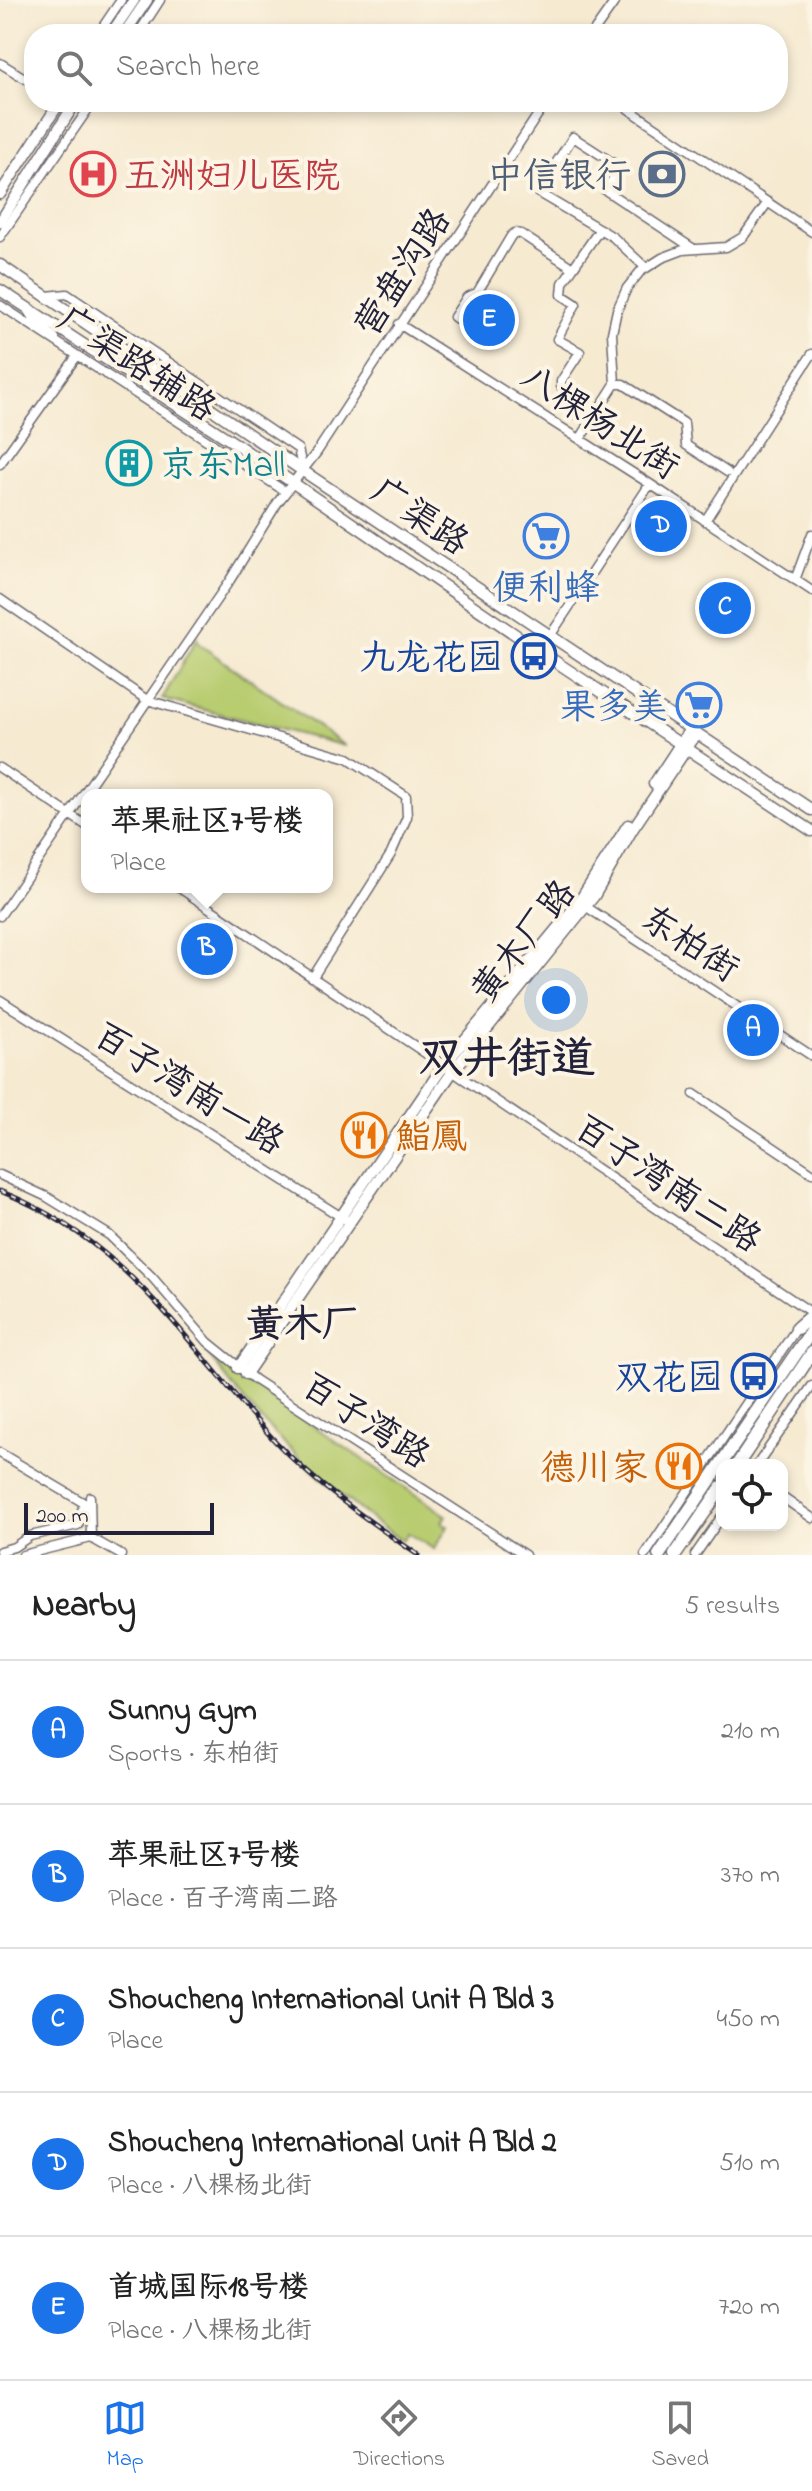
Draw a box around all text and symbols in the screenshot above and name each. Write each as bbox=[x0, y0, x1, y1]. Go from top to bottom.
search box bbox=[24, 24, 788, 112]
icon: search bbox=[52, 46, 96, 90]
text: Search here bbox=[116, 46, 260, 90]
hospital icon: 五洲妇儿医院 bbox=[69, 150, 117, 198]
bank icon: 中信银行 bbox=[638, 150, 686, 198]
place label: 五洲妇儿医院 bbox=[124, 152, 340, 205]
place label: 中信银行 bbox=[487, 152, 631, 205]
street label: 营盘沟路 bbox=[343, 199, 466, 348]
pin: E bbox=[463, 290, 515, 350]
street label: 广渠路辅路 bbox=[46, 295, 225, 437]
street label: 八棵杨北街 bbox=[509, 353, 688, 495]
building icon: 京东Mall bbox=[105, 439, 153, 487]
place label: 京东Mall bbox=[160, 441, 285, 494]
street label: 广渠路 bbox=[359, 467, 478, 571]
pin: D bbox=[635, 496, 687, 556]
supermarket icon: 便利蜂 bbox=[522, 512, 570, 560]
place label: 便利蜂 bbox=[492, 564, 600, 617]
pin: C bbox=[699, 578, 751, 638]
bus stop icon: 九龙花园 bbox=[510, 632, 558, 680]
place label: 九龙花园 bbox=[359, 634, 503, 687]
supermarket icon: 果多美 bbox=[675, 681, 723, 729]
place label: 果多美 bbox=[560, 683, 668, 736]
popup bbox=[81, 789, 333, 893]
text: 苹果社区7号楼 bbox=[111, 801, 303, 845]
text: Place bbox=[111, 845, 166, 883]
street label: 黄木厂路 bbox=[460, 870, 591, 1016]
street label: 东柏街 bbox=[629, 894, 748, 997]
pin: B bbox=[181, 919, 233, 979]
your location bbox=[536, 980, 576, 1020]
pin: A bbox=[727, 1000, 779, 1060]
street label: 百子湾南一路 bbox=[82, 1011, 293, 1171]
district label: 双井街道 bbox=[419, 1029, 595, 1093]
street label: 百子湾南二路 bbox=[562, 1103, 771, 1268]
restaurant icon: 鮨鳳 bbox=[340, 1111, 388, 1159]
place label: 鮨鳳 bbox=[395, 1113, 467, 1166]
district label: 黄木厂 bbox=[246, 1299, 360, 1355]
bus stop icon: 双花园 bbox=[730, 1352, 778, 1400]
place label: 双花园 bbox=[615, 1354, 723, 1407]
street label: 百子湾路 bbox=[290, 1361, 439, 1484]
restaurant icon: 德川家 bbox=[655, 1442, 703, 1490]
place label: 德川家 bbox=[540, 1444, 648, 1497]
map controls bbox=[716, 1459, 788, 1531]
button: locate bbox=[716, 1459, 788, 1531]
scale bar bbox=[24, 1499, 214, 1535]
text: 200 m bbox=[36, 1501, 89, 1533]
text: Nearby bbox=[32, 1582, 136, 1632]
text: 5 results bbox=[685, 1588, 780, 1626]
text: Sunny Gym bbox=[108, 1690, 257, 1734]
text: A bbox=[50, 1713, 66, 1751]
text: 210 m bbox=[721, 1713, 780, 1751]
text: Sports · 东柏街 bbox=[108, 1736, 279, 1774]
text: 苹果社区7号楼 bbox=[108, 1835, 300, 1879]
text: B bbox=[49, 1857, 67, 1895]
text: 370 m bbox=[721, 1857, 780, 1895]
text: Place · 百子湾南二路 bbox=[108, 1881, 338, 1919]
text: Shoucheng International Unit A Bld 3 bbox=[108, 1979, 554, 2023]
text: C bbox=[51, 2001, 65, 2039]
text: 450 m bbox=[717, 2001, 780, 2039]
text: Place bbox=[108, 2023, 163, 2061]
text: Shoucheng International Unit A Bld 2 bbox=[108, 2122, 557, 2166]
text: D bbox=[48, 2145, 68, 2183]
text: 510 m bbox=[719, 2145, 780, 2183]
text: Place · 八棵杨北街 bbox=[108, 2168, 312, 2206]
text: 首城国际18号楼 bbox=[108, 2267, 309, 2311]
text: E bbox=[50, 2289, 66, 2327]
text: 720 m bbox=[718, 2289, 780, 2327]
text: Place · 八棵杨北街 bbox=[108, 2313, 312, 2351]
tab: Map bbox=[103, 2396, 147, 2476]
tab: Directions bbox=[354, 2396, 445, 2476]
tab: Saved bbox=[651, 2396, 709, 2476]

